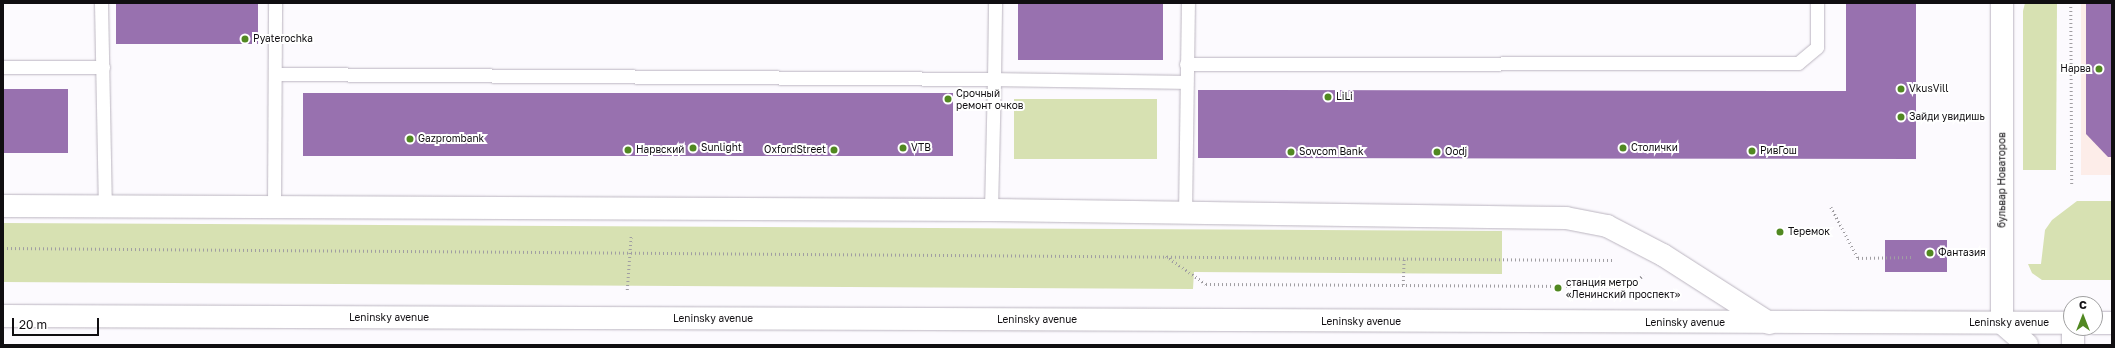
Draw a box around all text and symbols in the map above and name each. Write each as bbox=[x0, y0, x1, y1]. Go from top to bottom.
place label: Pyaterochka bbox=[253, 33, 313, 45]
marker: Pyaterochka bbox=[240, 34, 250, 44]
place label: Нарва bbox=[2060, 63, 2091, 75]
marker: Нарва bbox=[2094, 64, 2104, 74]
place label: VkusVill bbox=[1909, 83, 1948, 95]
marker: VkusVill bbox=[1896, 84, 1906, 94]
place label: Срочный ремонт очков bbox=[956, 87, 1023, 110]
place label: LiLi bbox=[1336, 91, 1353, 103]
marker: LiLi bbox=[1323, 92, 1333, 102]
marker: Срочный ремонт очков bbox=[943, 94, 953, 104]
place label: Зайди увидишь bbox=[1909, 111, 1985, 123]
marker: Зайди увидишь bbox=[1896, 112, 1906, 122]
street label: бульвар Новаторов bbox=[1996, 132, 2008, 228]
place label: Gazprombank bbox=[418, 133, 484, 145]
marker: Gazprombank bbox=[405, 134, 415, 144]
place label: Sunlight bbox=[701, 142, 742, 154]
place label: VTB bbox=[911, 142, 931, 154]
place label: Столички bbox=[1631, 142, 1678, 154]
marker: Sunlight bbox=[688, 143, 698, 153]
marker: VTB bbox=[898, 143, 908, 153]
marker: Столички bbox=[1618, 143, 1628, 153]
place label: Нарвский bbox=[636, 144, 684, 156]
place label: OxfordStreet bbox=[764, 144, 826, 156]
marker: Нарвский bbox=[623, 145, 633, 155]
marker: OxfordStreet bbox=[829, 145, 839, 155]
place label: РивГош bbox=[1760, 145, 1797, 157]
place label: Sovcom Bank bbox=[1299, 146, 1364, 158]
place label: Oodj bbox=[1445, 146, 1467, 158]
marker: РивГош bbox=[1747, 146, 1757, 156]
marker: Sovcom Bank bbox=[1286, 147, 1296, 157]
marker: Oodj bbox=[1432, 147, 1442, 157]
place label: Теремок bbox=[1788, 226, 1830, 238]
marker: Теремок bbox=[1775, 227, 1785, 237]
place label: Фантазия bbox=[1938, 247, 1986, 259]
marker: Фантазия bbox=[1925, 248, 1935, 258]
place label: станция метро «Ленинский проспект» bbox=[1566, 276, 1680, 300]
marker: станция метро «Ленинский проспект» bbox=[1553, 283, 1563, 293]
north arrow bbox=[2063, 296, 2103, 336]
text: С bbox=[2079, 298, 2087, 311]
scale bar bbox=[14, 310, 101, 336]
street label: Leninsky avenue bbox=[349, 312, 429, 324]
street label: Leninsky avenue bbox=[673, 313, 753, 325]
street label: Leninsky avenue bbox=[997, 314, 1077, 326]
street label: Leninsky avenue bbox=[1321, 316, 1401, 328]
text: 20 m bbox=[19, 317, 47, 332]
street label: Leninsky avenue bbox=[1645, 317, 1725, 329]
street label: Leninsky avenue bbox=[1969, 317, 2049, 329]

